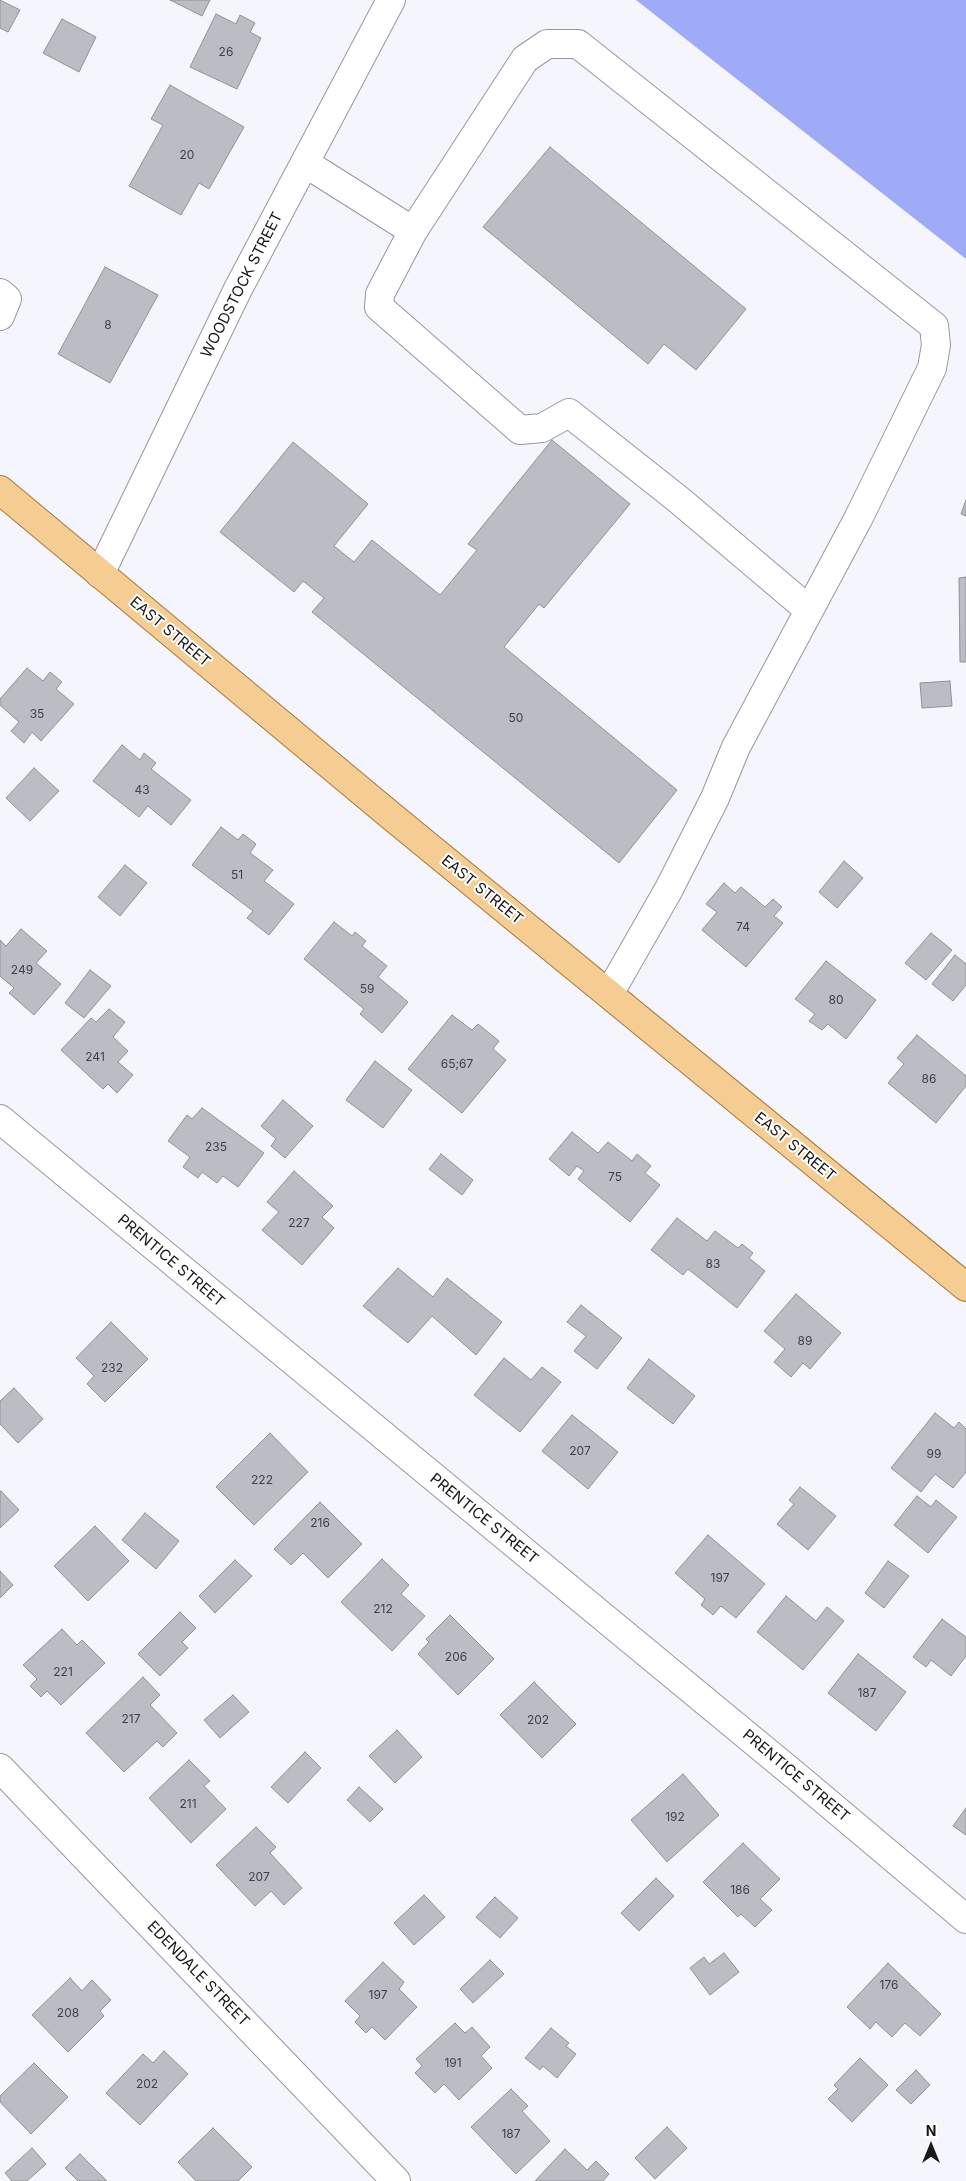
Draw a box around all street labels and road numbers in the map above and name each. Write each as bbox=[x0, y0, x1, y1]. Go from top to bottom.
street label: WOODSTOCK STREET bbox=[197, 209, 287, 361]
street label: EAST STREET bbox=[126, 593, 214, 671]
street label: EAST STREET bbox=[438, 852, 526, 928]
street label: EAST STREET bbox=[751, 1109, 839, 1185]
street label: PRENTICE STREET bbox=[114, 1211, 228, 1311]
street label: PRENTICE STREET bbox=[426, 1470, 542, 1568]
street label: PRENTICE STREET bbox=[739, 1726, 853, 1826]
street label: EDENDALE STREET bbox=[143, 1918, 253, 2030]

